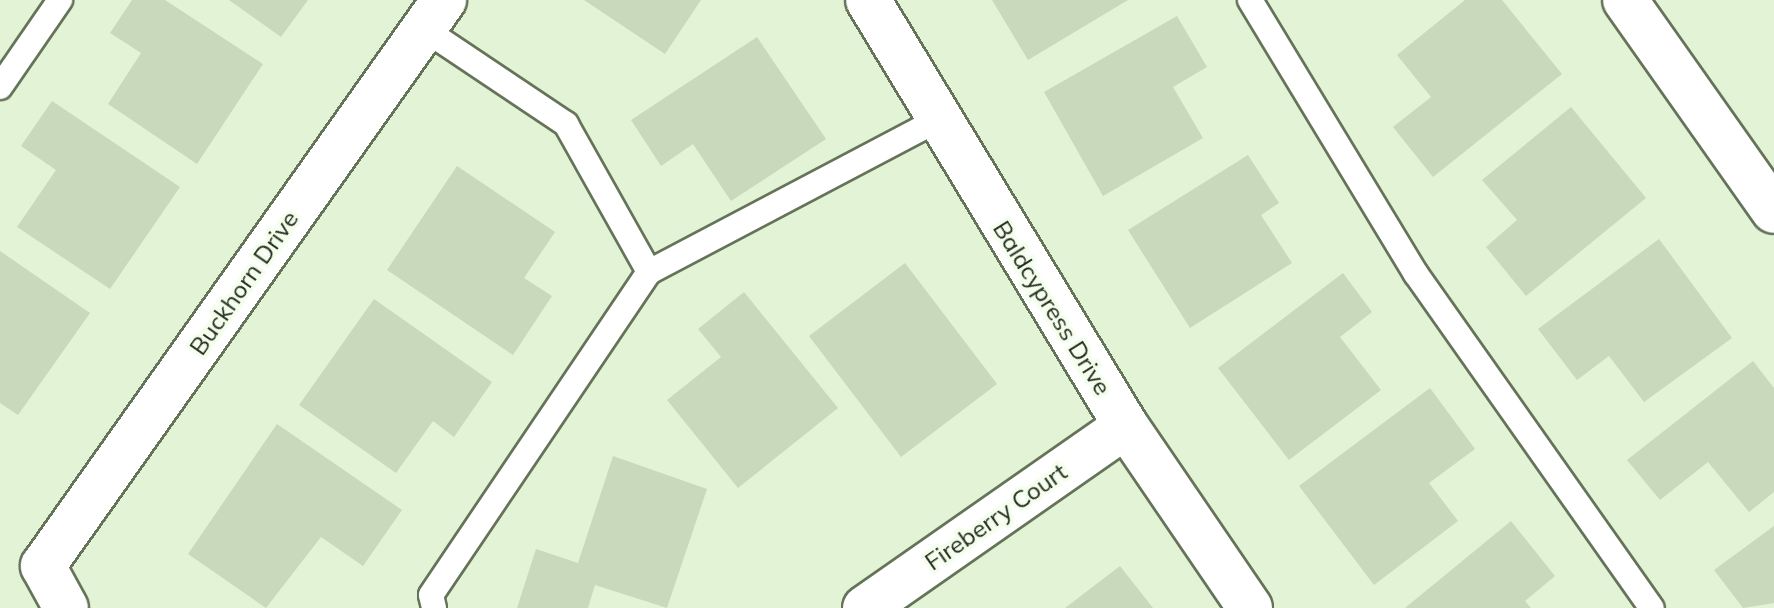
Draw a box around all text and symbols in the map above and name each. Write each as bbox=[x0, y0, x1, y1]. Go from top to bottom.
street label: Buckhorn Drive bbox=[184, 205, 304, 361]
street label: Baldcypress Drive bbox=[987, 216, 1117, 400]
street label: Fireberry Court bbox=[920, 458, 1072, 576]

